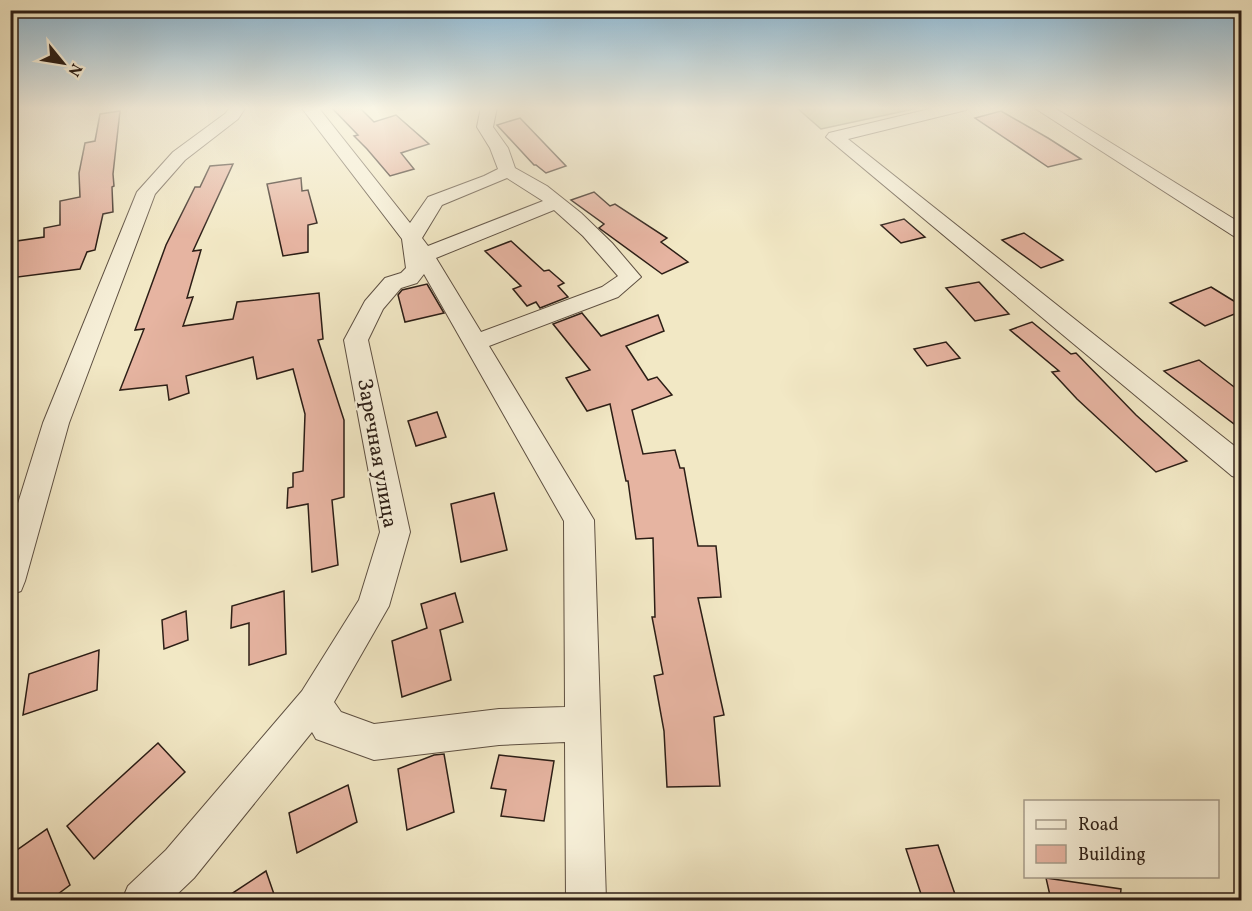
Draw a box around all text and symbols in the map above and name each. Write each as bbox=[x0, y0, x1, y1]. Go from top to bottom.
north arrow bbox=[33, 33, 93, 93]
text: N bbox=[62, 59, 87, 80]
street label: Заречная улица bbox=[349, 376, 404, 530]
legend bbox=[1024, 800, 1219, 878]
text: Road bbox=[1078, 813, 1119, 838]
text: Building bbox=[1078, 843, 1146, 868]

